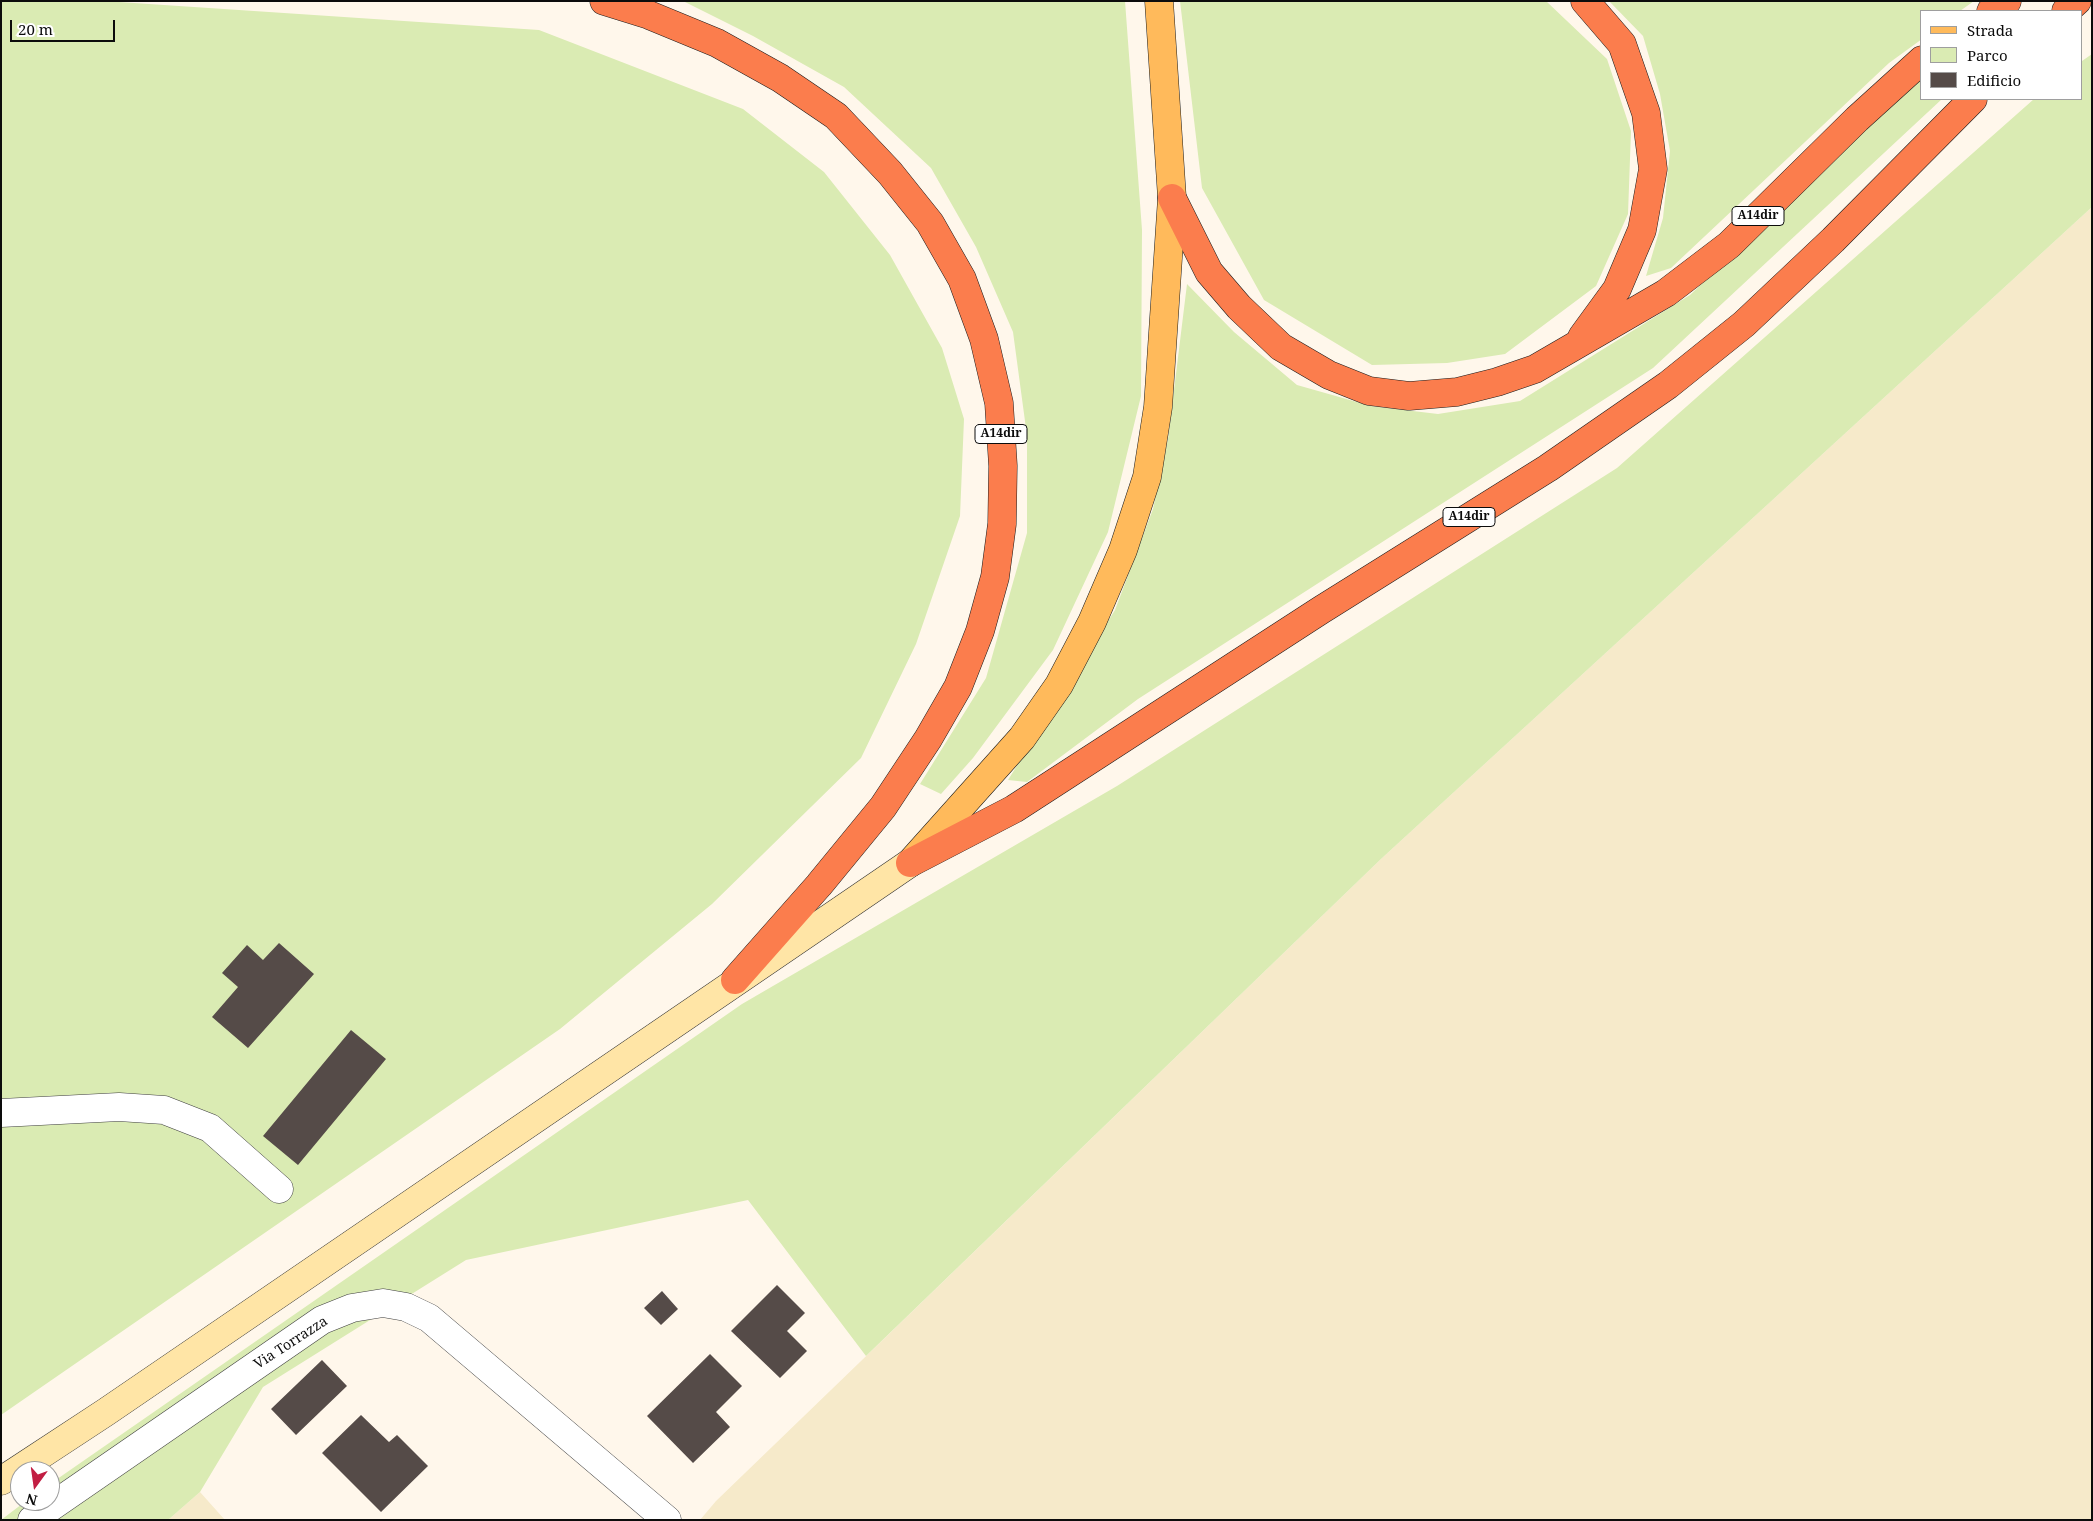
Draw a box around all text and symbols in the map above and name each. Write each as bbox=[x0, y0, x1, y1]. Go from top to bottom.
scale bar bbox=[12, 10, 118, 42]
legend bbox=[1920, 10, 2083, 100]
text: 20 m bbox=[18, 19, 53, 39]
text: Strada bbox=[1967, 20, 2013, 40]
text: Parco bbox=[1967, 45, 2008, 65]
text: Edificio bbox=[1967, 70, 2021, 90]
road number: A14dir bbox=[1732, 207, 1784, 226]
road number: A14dir bbox=[975, 424, 1027, 444]
road number: A14dir bbox=[1443, 508, 1495, 526]
street label: Via Torrazza bbox=[251, 1313, 331, 1373]
north arrow bbox=[10, 1461, 60, 1511]
text: N bbox=[24, 1490, 39, 1511]

